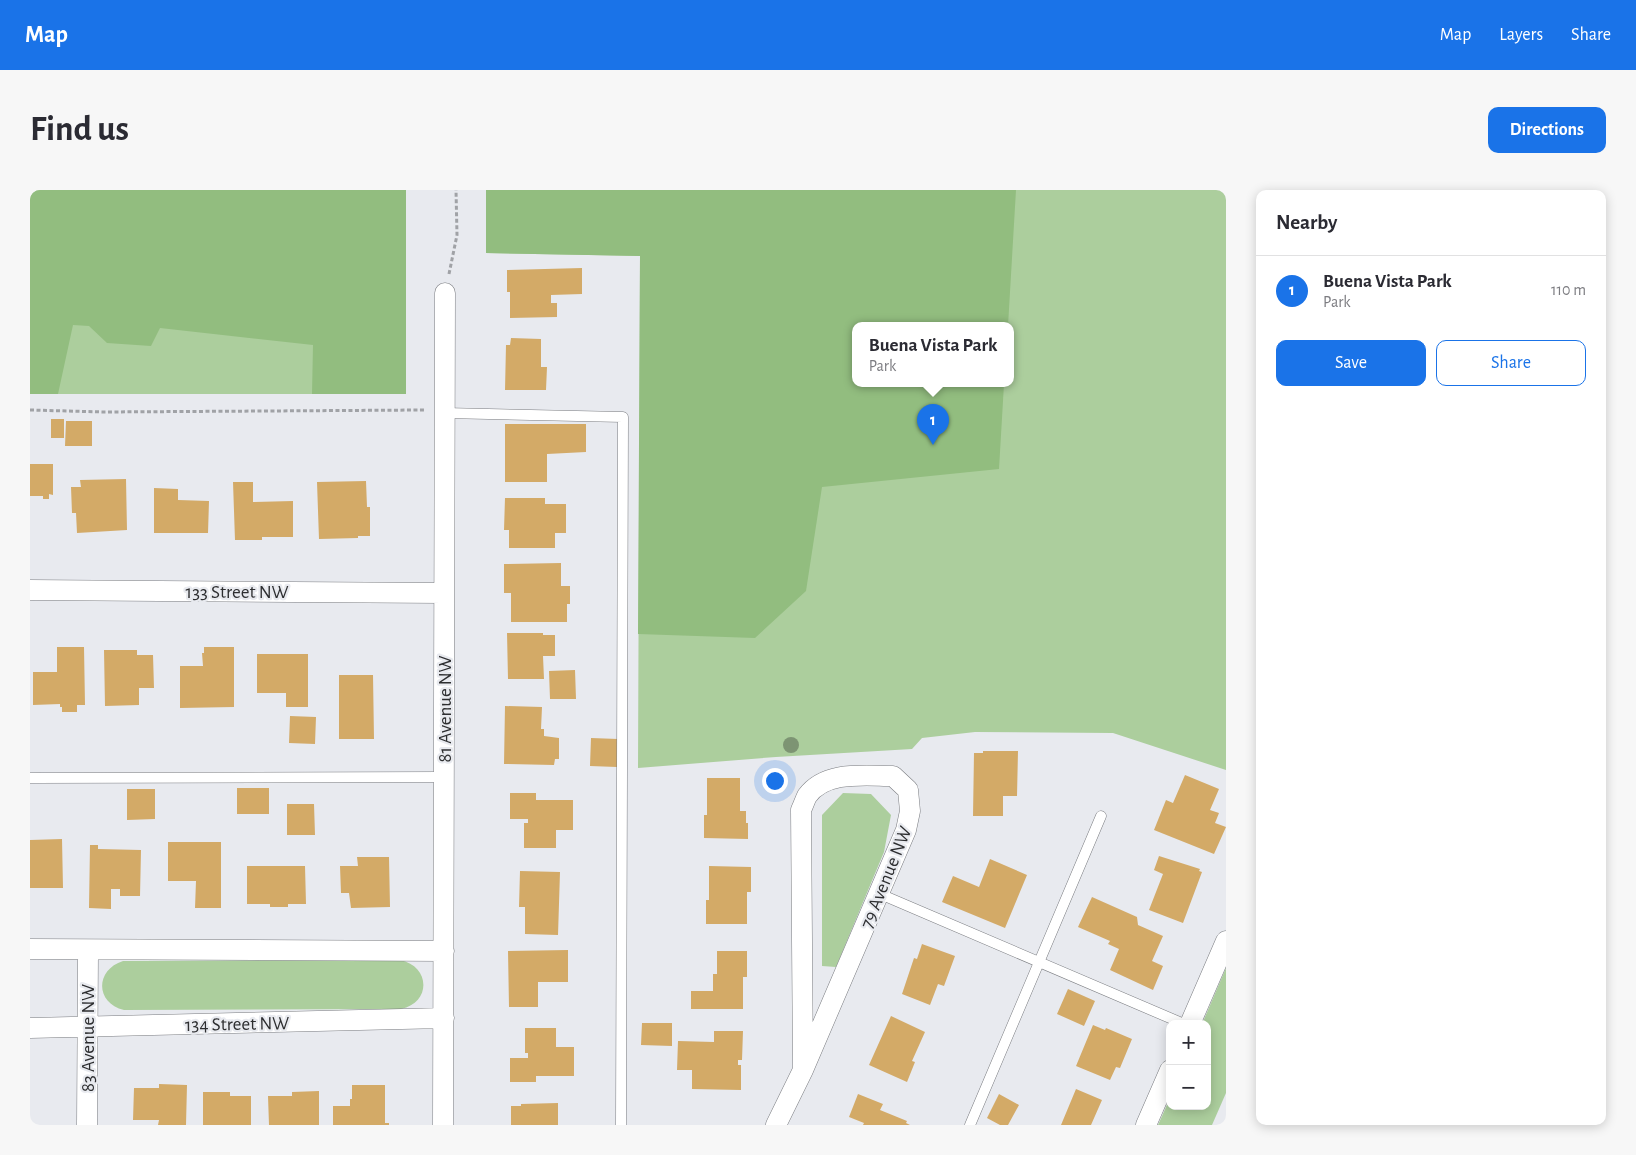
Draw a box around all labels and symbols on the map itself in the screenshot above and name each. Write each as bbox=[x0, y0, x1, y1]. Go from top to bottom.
pin: 1 bbox=[917, 404, 949, 445]
street label: 133 Street NW bbox=[186, 583, 288, 602]
street label: 81 Avenue NW bbox=[436, 656, 455, 762]
your location bbox=[762, 768, 788, 794]
street label: 79 Avenue NW bbox=[857, 824, 915, 931]
street label: 83 Avenue NW bbox=[79, 984, 98, 1092]
street label: 134 Street NW bbox=[185, 1014, 289, 1035]

